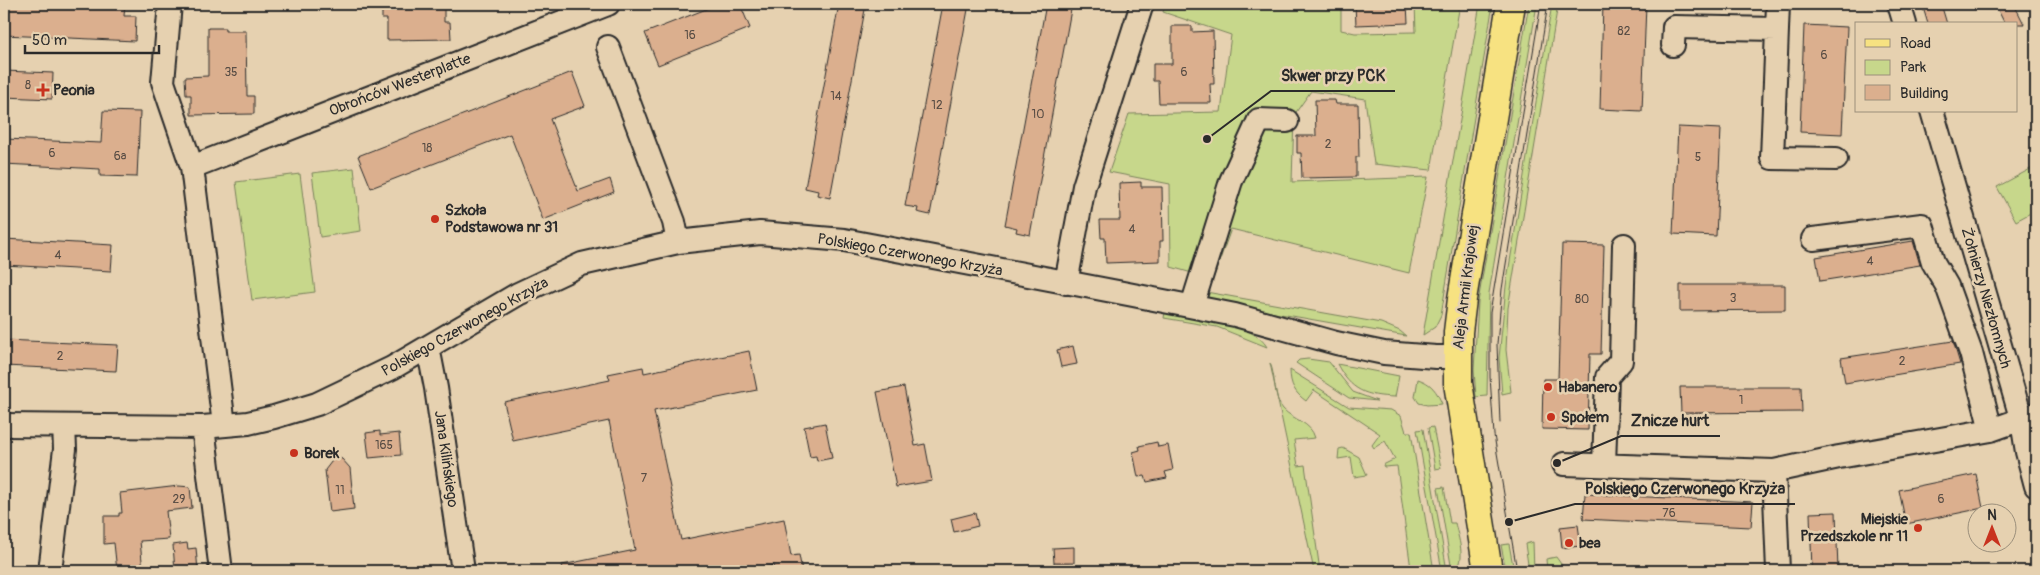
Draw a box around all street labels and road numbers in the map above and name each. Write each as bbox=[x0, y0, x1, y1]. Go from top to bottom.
street label: Obrońców Westerplatte bbox=[326, 49, 474, 121]
street label: Aleja Armii Krajowej bbox=[1449, 224, 1483, 350]
street label: Żołnierzy Niezłomnych bbox=[1957, 225, 2015, 371]
street label: Polskiego Czerwonego Krzyża bbox=[816, 229, 1004, 281]
street label: Polskiego Czerwonego Krzyża bbox=[378, 273, 552, 381]
street label: Jana Kilińskiego bbox=[430, 409, 462, 509]

